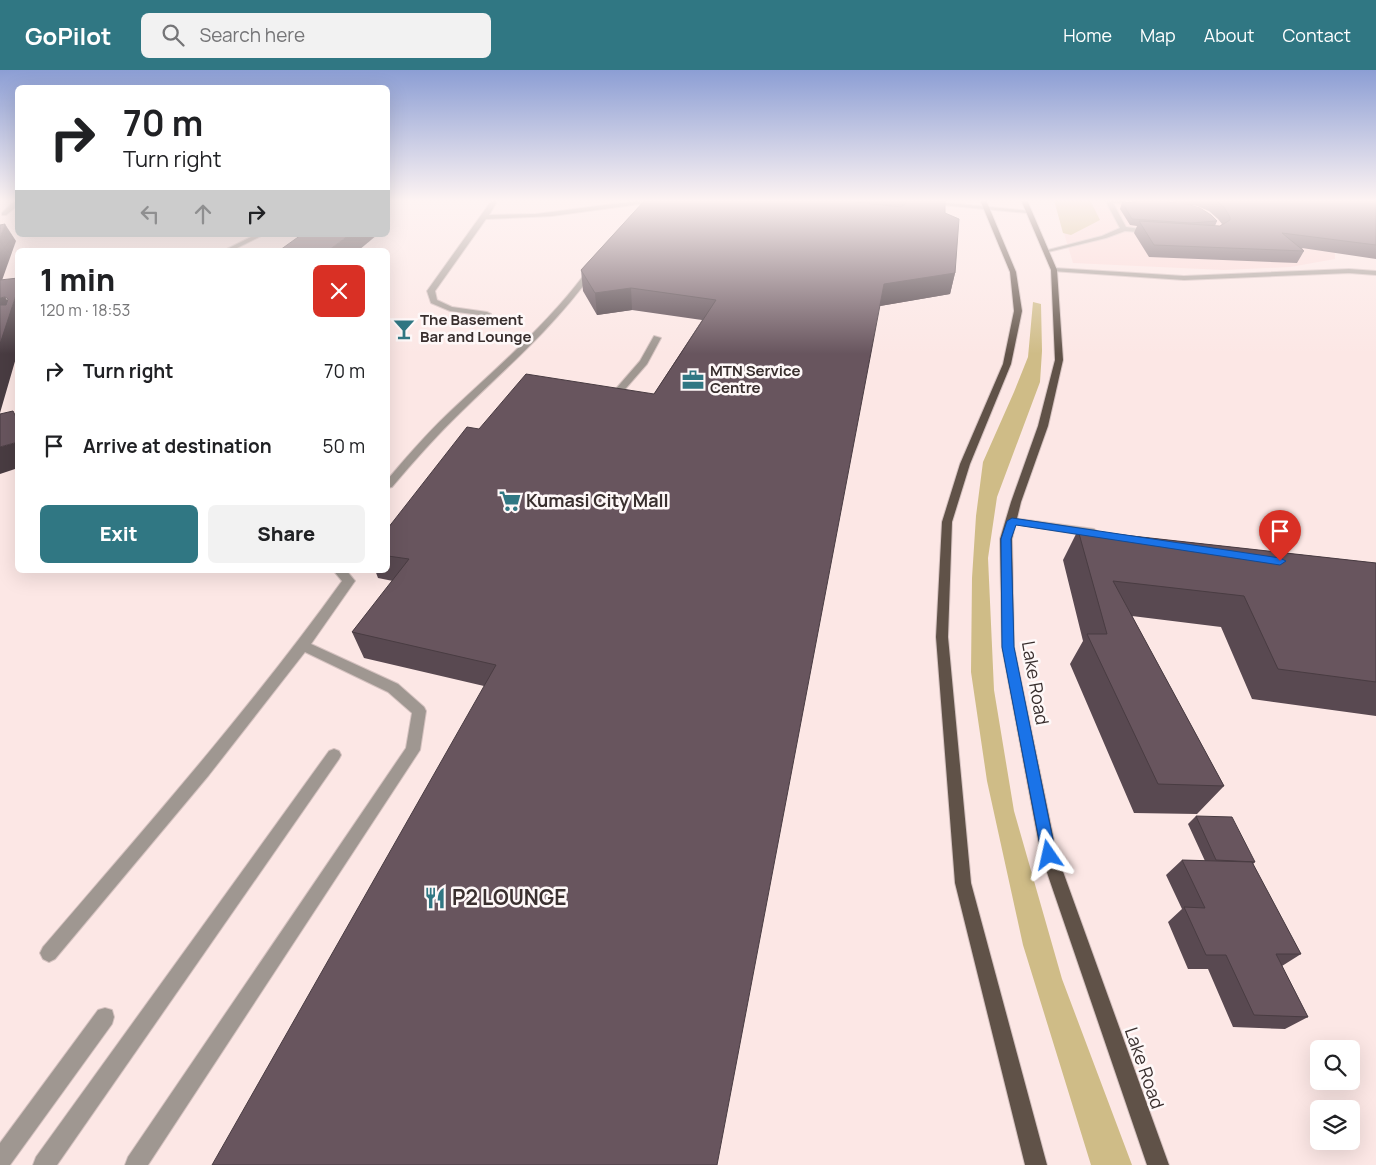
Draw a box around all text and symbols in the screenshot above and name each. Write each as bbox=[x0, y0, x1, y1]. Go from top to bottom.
search box bbox=[141, 13, 491, 58]
text: GoPilot bbox=[25, 19, 111, 52]
icon: search bbox=[159, 21, 187, 49]
text: Search here bbox=[199, 22, 305, 48]
text: Home bbox=[1063, 23, 1112, 47]
text: Map bbox=[1140, 23, 1176, 47]
text: About bbox=[1204, 23, 1254, 47]
text: Contact bbox=[1282, 23, 1351, 47]
text: 70 m bbox=[123, 99, 203, 147]
icon: right bbox=[40, 105, 105, 170]
text: Turn right bbox=[123, 144, 221, 174]
icon: left bbox=[136, 200, 164, 228]
icon: ahead bbox=[189, 200, 217, 228]
icon: right bbox=[242, 200, 270, 228]
text: 1 min bbox=[40, 259, 115, 300]
button: close bbox=[313, 265, 365, 317]
text: 120 m · 18:53 bbox=[40, 299, 130, 321]
place label: The Basement Bar and Lounge bbox=[420, 309, 532, 347]
bar icon: The Basement Bar and Lounge bbox=[391, 316, 417, 342]
icon: right bbox=[40, 357, 68, 385]
text: Turn right bbox=[83, 358, 173, 384]
text: 70 m bbox=[324, 358, 365, 384]
place label: MTN Service Centre bbox=[710, 360, 801, 398]
office icon: MTN Service Centre bbox=[680, 367, 706, 393]
icon: arrive bbox=[40, 432, 68, 460]
text: Arrive at destination bbox=[83, 433, 272, 459]
text: 50 m bbox=[323, 433, 365, 459]
supermarket icon: Kumasi City Mall bbox=[497, 488, 523, 514]
place label: Kumasi City Mall bbox=[526, 488, 669, 512]
button: Exit bbox=[40, 505, 198, 563]
button: Share bbox=[208, 505, 365, 563]
pin bbox=[1259, 510, 1301, 561]
icon: arrive bbox=[1266, 517, 1294, 545]
street label: Lake Road bbox=[1017, 639, 1055, 727]
position arrow bbox=[1022, 828, 1074, 880]
place label: P2 LOUNGE bbox=[452, 883, 567, 911]
restaurant icon: P2 LOUNGE bbox=[422, 885, 448, 911]
street label: Lake Road bbox=[1120, 1024, 1170, 1112]
map controls bbox=[1310, 1040, 1360, 1150]
button: search bbox=[1310, 1040, 1360, 1090]
button: layers bbox=[1310, 1100, 1360, 1150]

